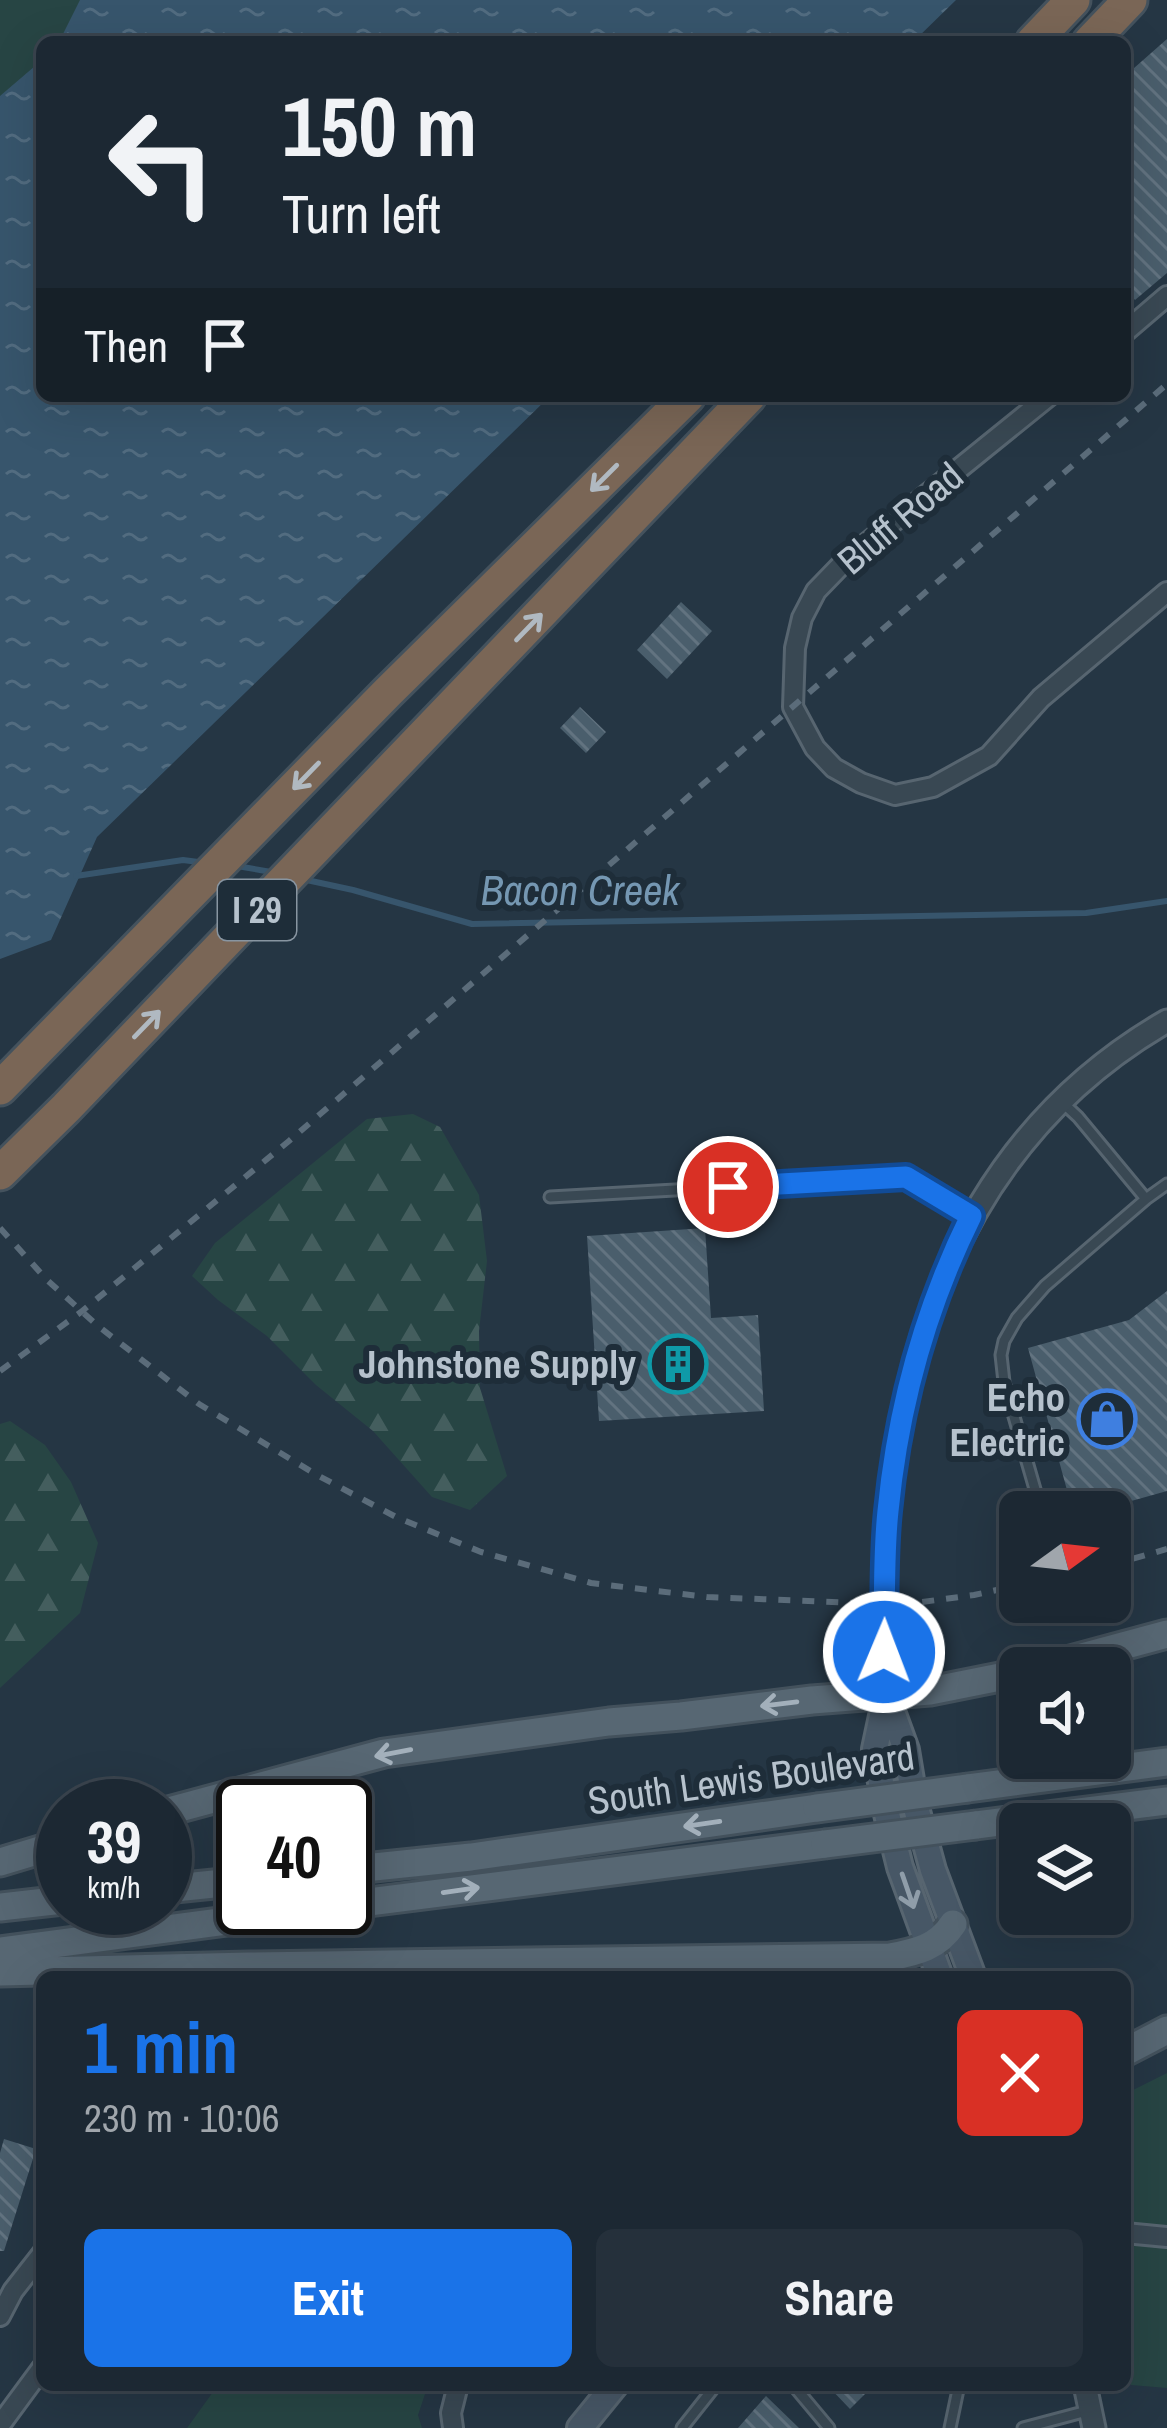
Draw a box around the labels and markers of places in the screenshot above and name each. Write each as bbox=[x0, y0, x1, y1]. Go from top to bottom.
pin bbox=[677, 1136, 779, 1238]
building icon: Johnstone Supply bbox=[647, 1333, 709, 1395]
place label: Johnstone Supply bbox=[359, 1338, 636, 1390]
place label: Echo Electric bbox=[949, 1371, 1065, 1468]
shop icon: Echo Electric bbox=[1076, 1388, 1138, 1450]

